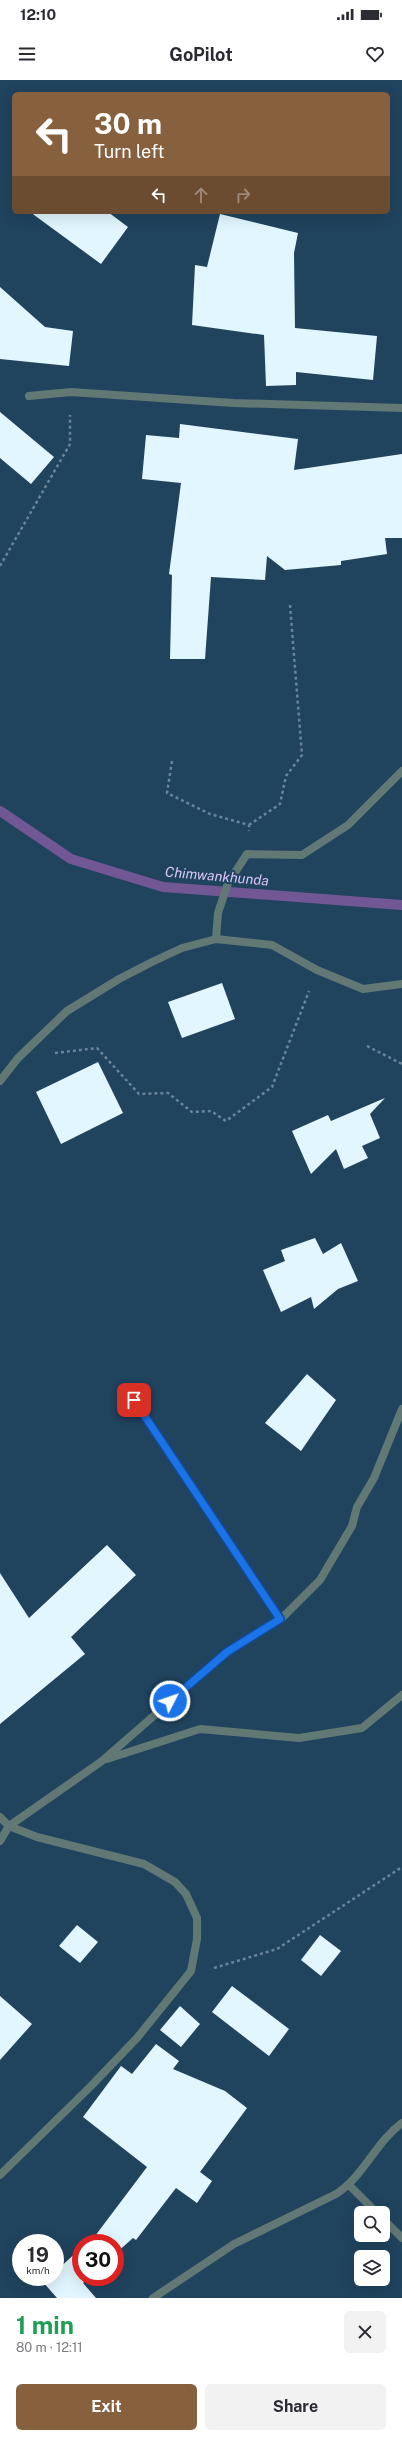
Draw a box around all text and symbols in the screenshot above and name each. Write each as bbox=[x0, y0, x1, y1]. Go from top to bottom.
text: 12:10 bbox=[20, 6, 56, 23]
icon: menu bbox=[16, 43, 38, 65]
icon: heart bbox=[364, 43, 386, 65]
text: GoPilot bbox=[169, 44, 233, 65]
text: 30 m bbox=[94, 107, 162, 140]
icon: left bbox=[28, 108, 80, 160]
text: Turn left bbox=[94, 141, 164, 162]
icon: left bbox=[148, 184, 170, 206]
icon: ahead bbox=[190, 184, 212, 206]
icon: right bbox=[232, 184, 254, 206]
water label: Chimwankhunda bbox=[164, 863, 270, 889]
pin bbox=[117, 1383, 151, 1417]
icon: arrive bbox=[123, 1389, 145, 1411]
position arrow bbox=[149, 1680, 191, 1722]
map controls bbox=[354, 2206, 390, 2286]
button: search bbox=[354, 2206, 390, 2242]
speed limit sign: 30 bbox=[72, 2234, 124, 2286]
text: 19 bbox=[27, 2243, 49, 2267]
button: layers bbox=[354, 2250, 390, 2286]
text: km/h bbox=[26, 2264, 50, 2276]
text: 1 min bbox=[16, 2311, 74, 2339]
button: close bbox=[344, 2311, 386, 2353]
text: 80 m · 12:11 bbox=[16, 2340, 82, 2355]
button: Exit bbox=[16, 2384, 197, 2430]
button: Share bbox=[205, 2384, 386, 2430]

